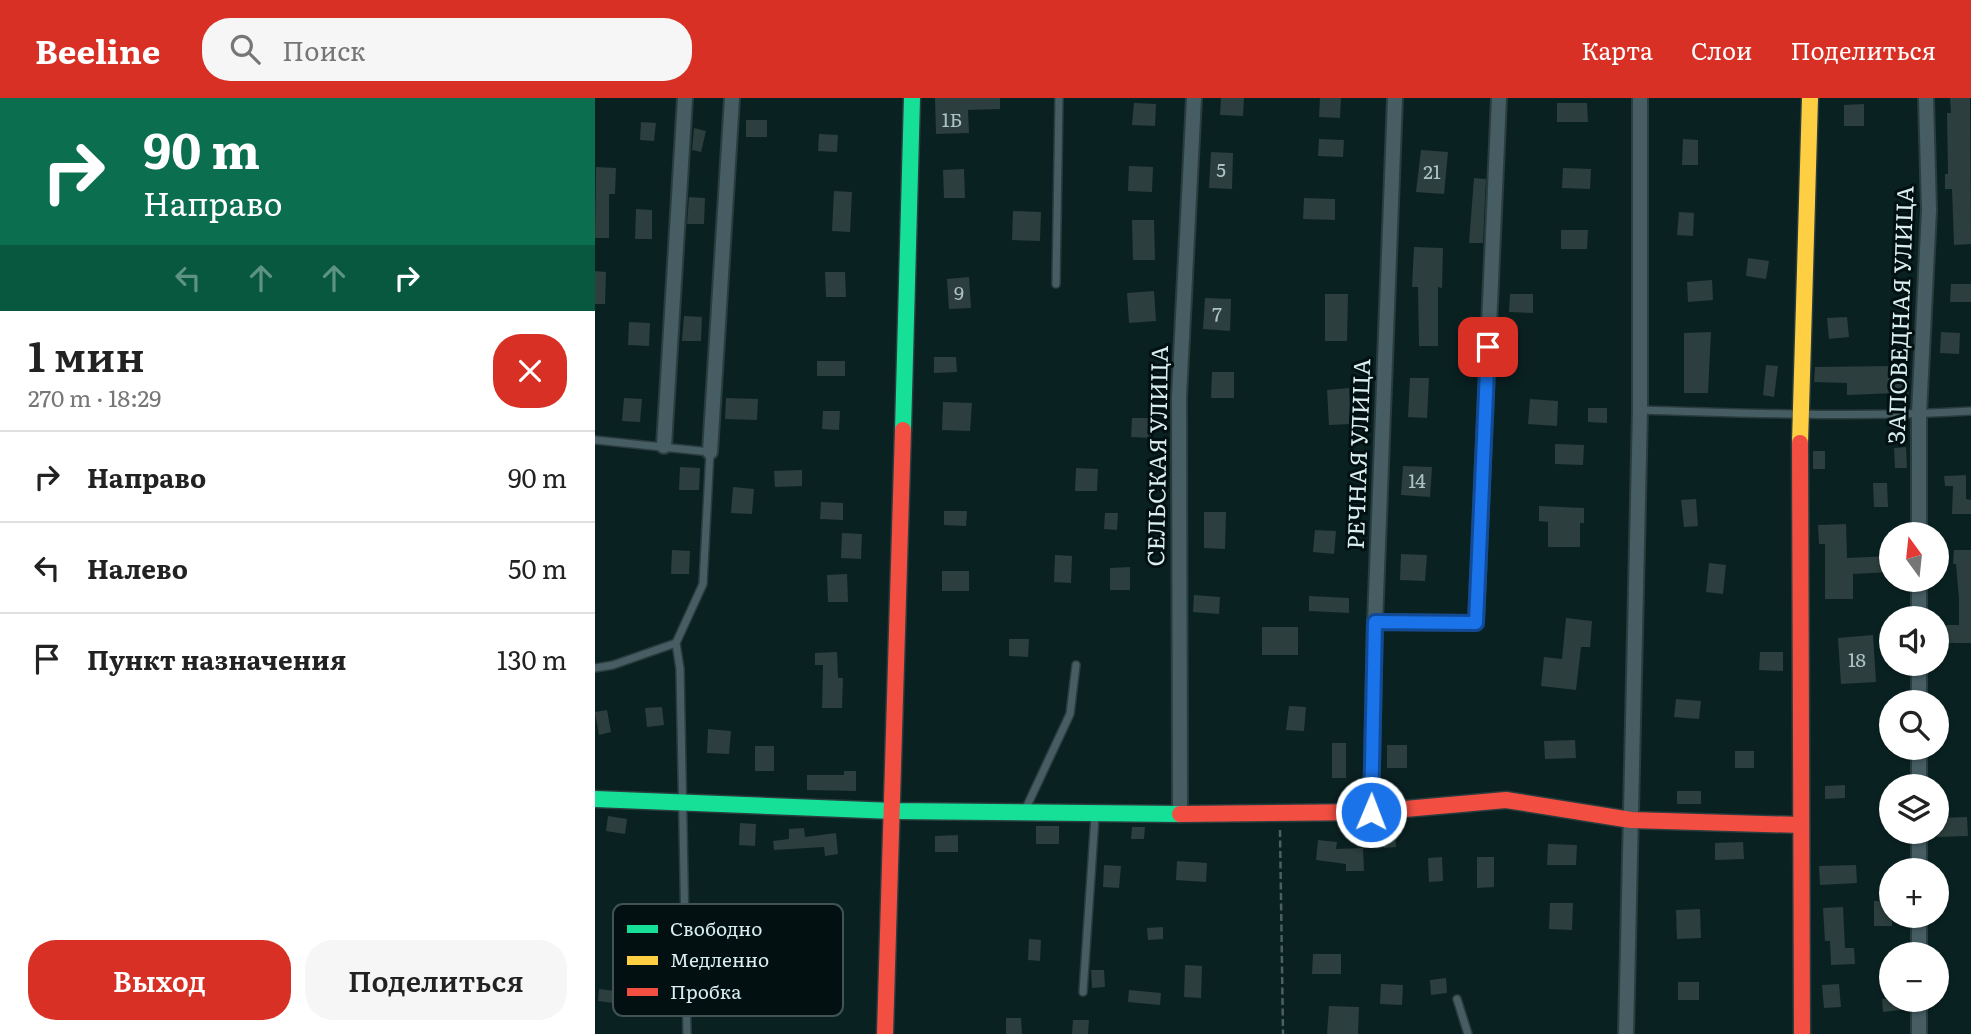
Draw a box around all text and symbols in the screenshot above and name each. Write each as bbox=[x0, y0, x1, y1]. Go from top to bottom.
search box bbox=[202, 18, 692, 81]
text: Beeline bbox=[35, 25, 160, 74]
icon: search bbox=[226, 30, 264, 68]
text: Поиск bbox=[282, 30, 366, 69]
text: Карта bbox=[1581, 32, 1653, 67]
text: Слои bbox=[1691, 32, 1752, 67]
text: Поделиться bbox=[1790, 32, 1936, 67]
house number: 1Б bbox=[942, 105, 962, 133]
text: 90 m bbox=[143, 111, 260, 184]
icon: right bbox=[28, 126, 119, 217]
house number: 5 bbox=[1216, 155, 1226, 183]
house number: 21 bbox=[1423, 157, 1441, 185]
text: Направо bbox=[143, 178, 283, 226]
street label: ЗАПОВЕДНАЯ УЛИЦА bbox=[1877, 185, 1921, 445]
icon: left bbox=[169, 259, 207, 297]
icon: ahead bbox=[242, 259, 280, 297]
icon: ahead bbox=[315, 259, 353, 297]
icon: right bbox=[388, 259, 426, 297]
house number: 9 bbox=[954, 278, 964, 306]
house number: 7 bbox=[1212, 299, 1222, 327]
pin bbox=[1458, 317, 1518, 377]
text: 1 мин bbox=[28, 323, 145, 385]
icon: arrive bbox=[1469, 328, 1507, 366]
button: close bbox=[493, 334, 567, 408]
street label: СЕЛЬСКАЯ УЛИЦА bbox=[1137, 345, 1175, 567]
street label: РЕЧНАЯ УЛИЦА bbox=[1337, 358, 1377, 550]
text: 270 m · 18:29 bbox=[28, 380, 161, 414]
text: Направо bbox=[87, 457, 206, 496]
text: 90 m bbox=[508, 457, 567, 496]
icon: right bbox=[28, 458, 66, 496]
house number: 14 bbox=[1408, 466, 1426, 494]
north arrow bbox=[1879, 522, 1949, 592]
map controls bbox=[1879, 522, 1949, 1012]
text: Налево bbox=[87, 548, 188, 587]
text: 50 m bbox=[508, 548, 567, 587]
icon: left bbox=[28, 549, 66, 587]
button: sound bbox=[1879, 606, 1949, 676]
text: Пункт назначения bbox=[87, 639, 346, 678]
text: 130 m bbox=[497, 639, 567, 678]
icon: arrive bbox=[28, 640, 66, 678]
house number: 18 bbox=[1848, 645, 1866, 673]
button: search bbox=[1879, 690, 1949, 760]
button: layers bbox=[1879, 774, 1949, 844]
position arrow bbox=[1334, 775, 1408, 849]
button: + bbox=[1879, 858, 1949, 928]
legend bbox=[613, 904, 843, 1016]
text: Свободно bbox=[670, 914, 762, 942]
button: Выход bbox=[28, 940, 291, 1020]
button: Поделиться bbox=[305, 940, 567, 1020]
button: − bbox=[1879, 942, 1949, 1012]
text: Медленно bbox=[670, 945, 769, 973]
text: Пробка bbox=[670, 977, 742, 1005]

